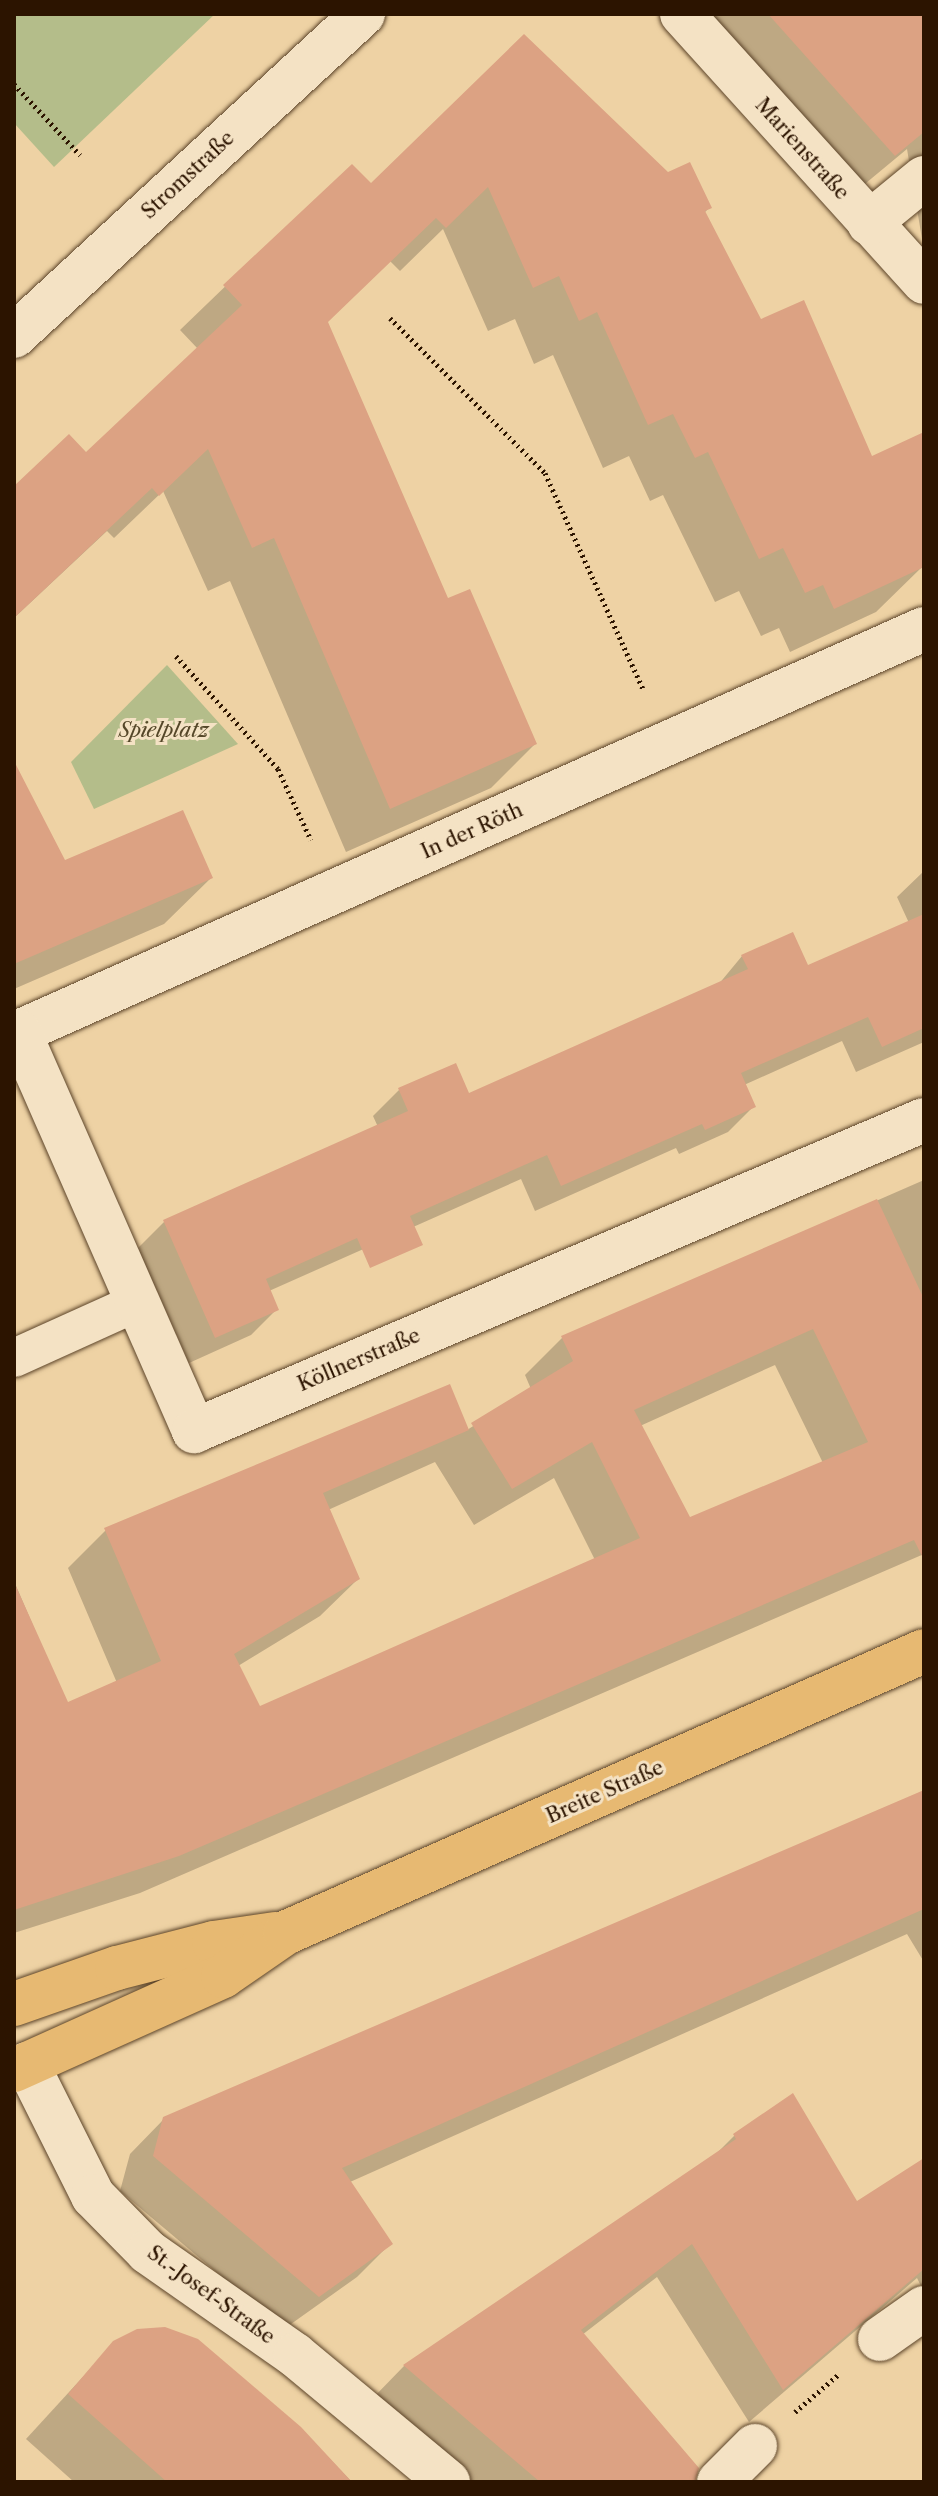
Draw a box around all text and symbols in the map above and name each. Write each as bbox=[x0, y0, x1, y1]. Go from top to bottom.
street label: Marienstraße bbox=[750, 93, 854, 205]
street label: Stromstraße bbox=[137, 126, 239, 224]
park label: Spielplatz bbox=[119, 718, 209, 742]
street label: In der Röth bbox=[417, 798, 527, 864]
street label: Köllnerstraße bbox=[294, 1323, 424, 1397]
street label: Breite Straße bbox=[543, 1755, 667, 1829]
street label: St.-Josef-Straße bbox=[143, 2241, 279, 2349]

